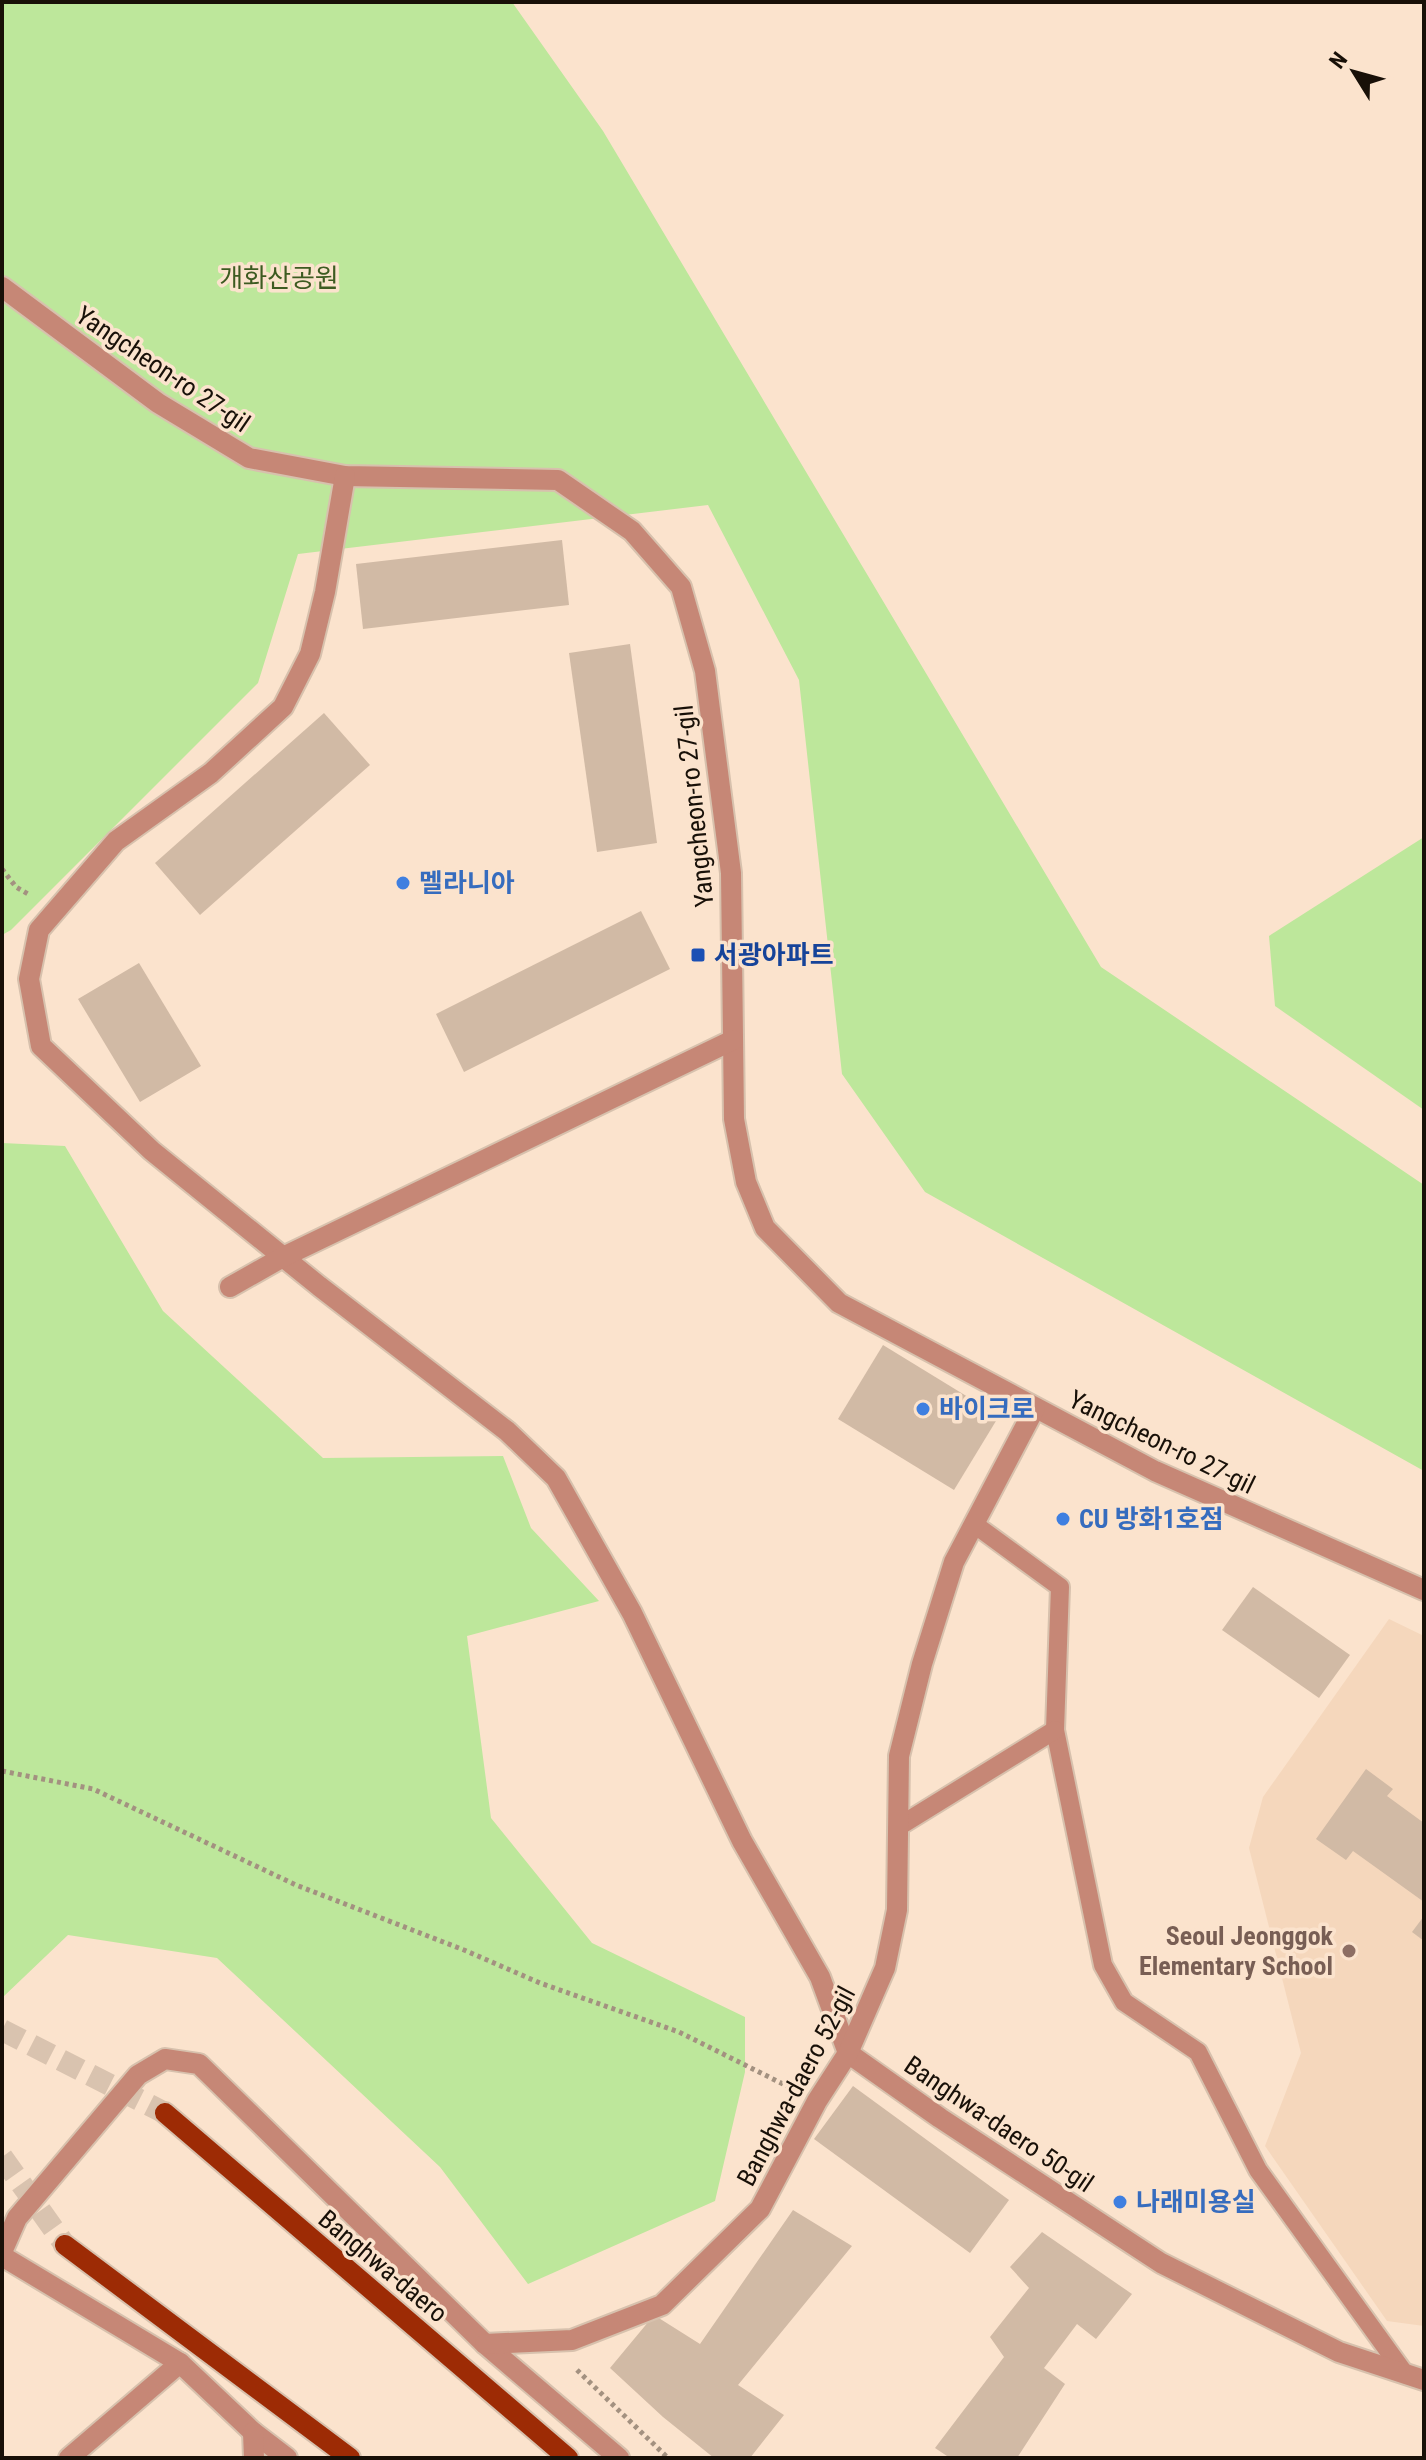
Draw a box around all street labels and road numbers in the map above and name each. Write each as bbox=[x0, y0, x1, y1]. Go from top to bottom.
street label: Yangcheon-ro 27-gil bbox=[70, 300, 256, 438]
street label: Yangcheon-ro 27-gil bbox=[668, 703, 720, 909]
street label: Yangcheon-ro 27-gil bbox=[1064, 1384, 1260, 1500]
street label: Banghwa-daero 52-gil bbox=[731, 1981, 861, 2191]
street label: Banghwa-daero 50-gil bbox=[899, 2050, 1099, 2198]
street label: Banghwa-daero bbox=[313, 2204, 453, 2328]

